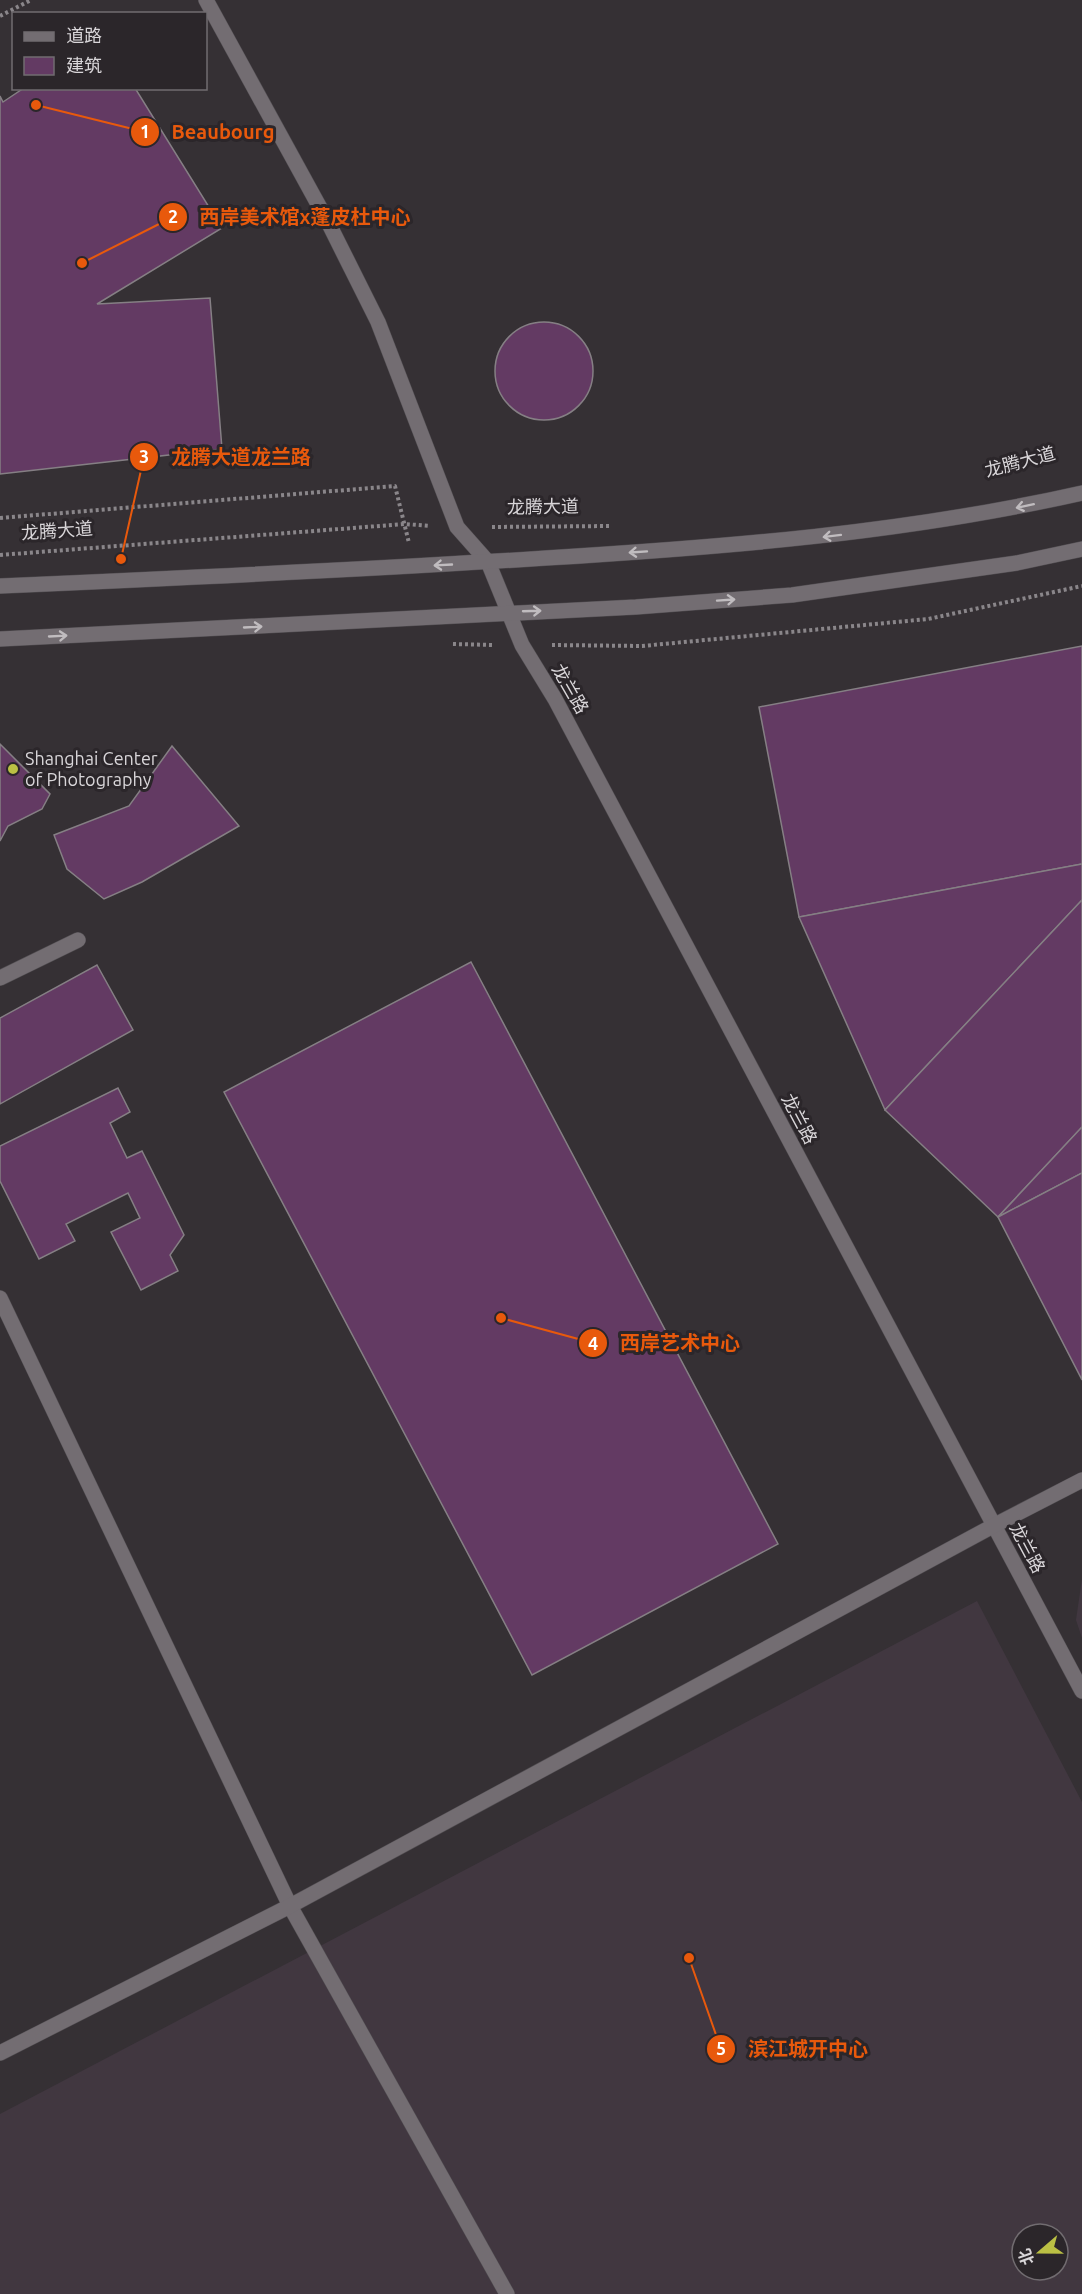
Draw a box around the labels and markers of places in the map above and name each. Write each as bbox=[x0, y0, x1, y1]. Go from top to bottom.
callout: Beaubourg bbox=[130, 113, 287, 151]
callout: 西岸美术馆x蓬皮杜中心 bbox=[158, 198, 422, 236]
callout: 龙腾大道龙兰路 bbox=[129, 438, 323, 476]
place label: Shanghai Center of Photography bbox=[25, 748, 158, 789]
marker: Shanghai Center of Photography bbox=[6, 762, 20, 776]
callout: 西岸艺术中心 bbox=[578, 1324, 752, 1362]
callout: 滨江城开中心 bbox=[706, 2030, 880, 2068]

